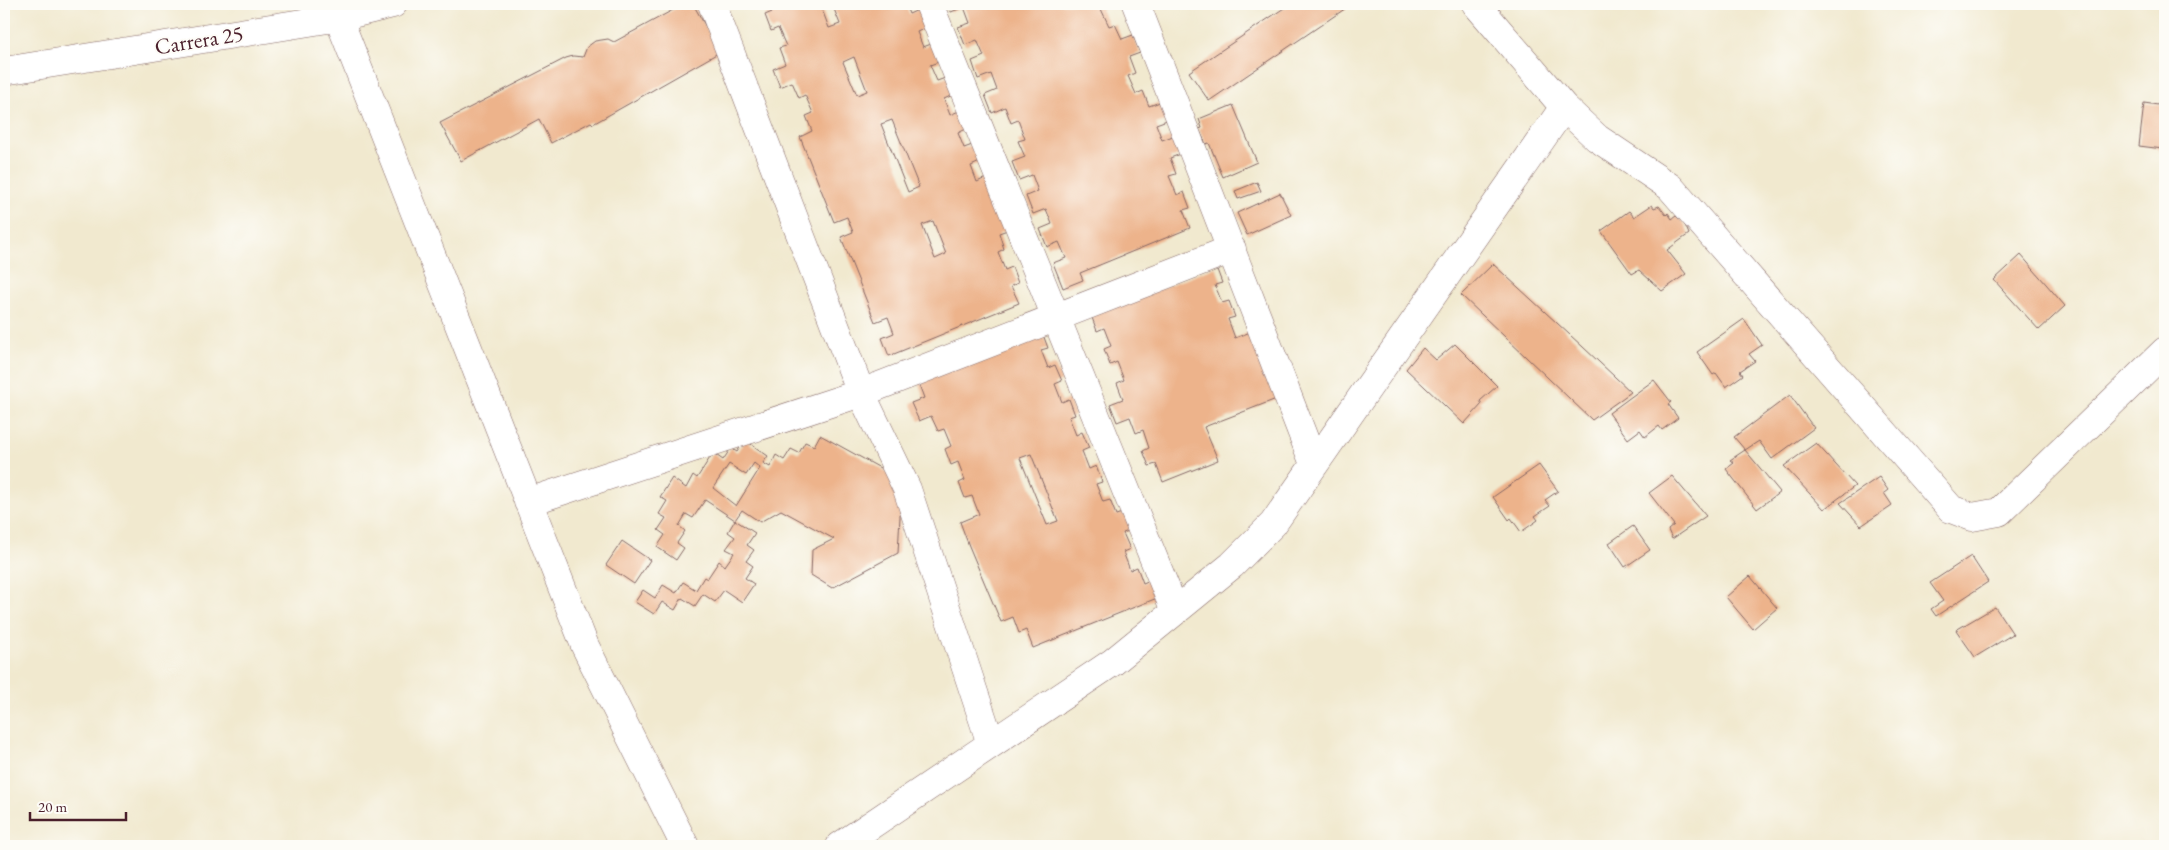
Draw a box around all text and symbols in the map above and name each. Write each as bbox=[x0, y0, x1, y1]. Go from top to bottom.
street label: Carrera 25 bbox=[153, 19, 245, 61]
scale bar bbox=[30, 790, 126, 822]
text: 20 m bbox=[38, 797, 67, 816]

